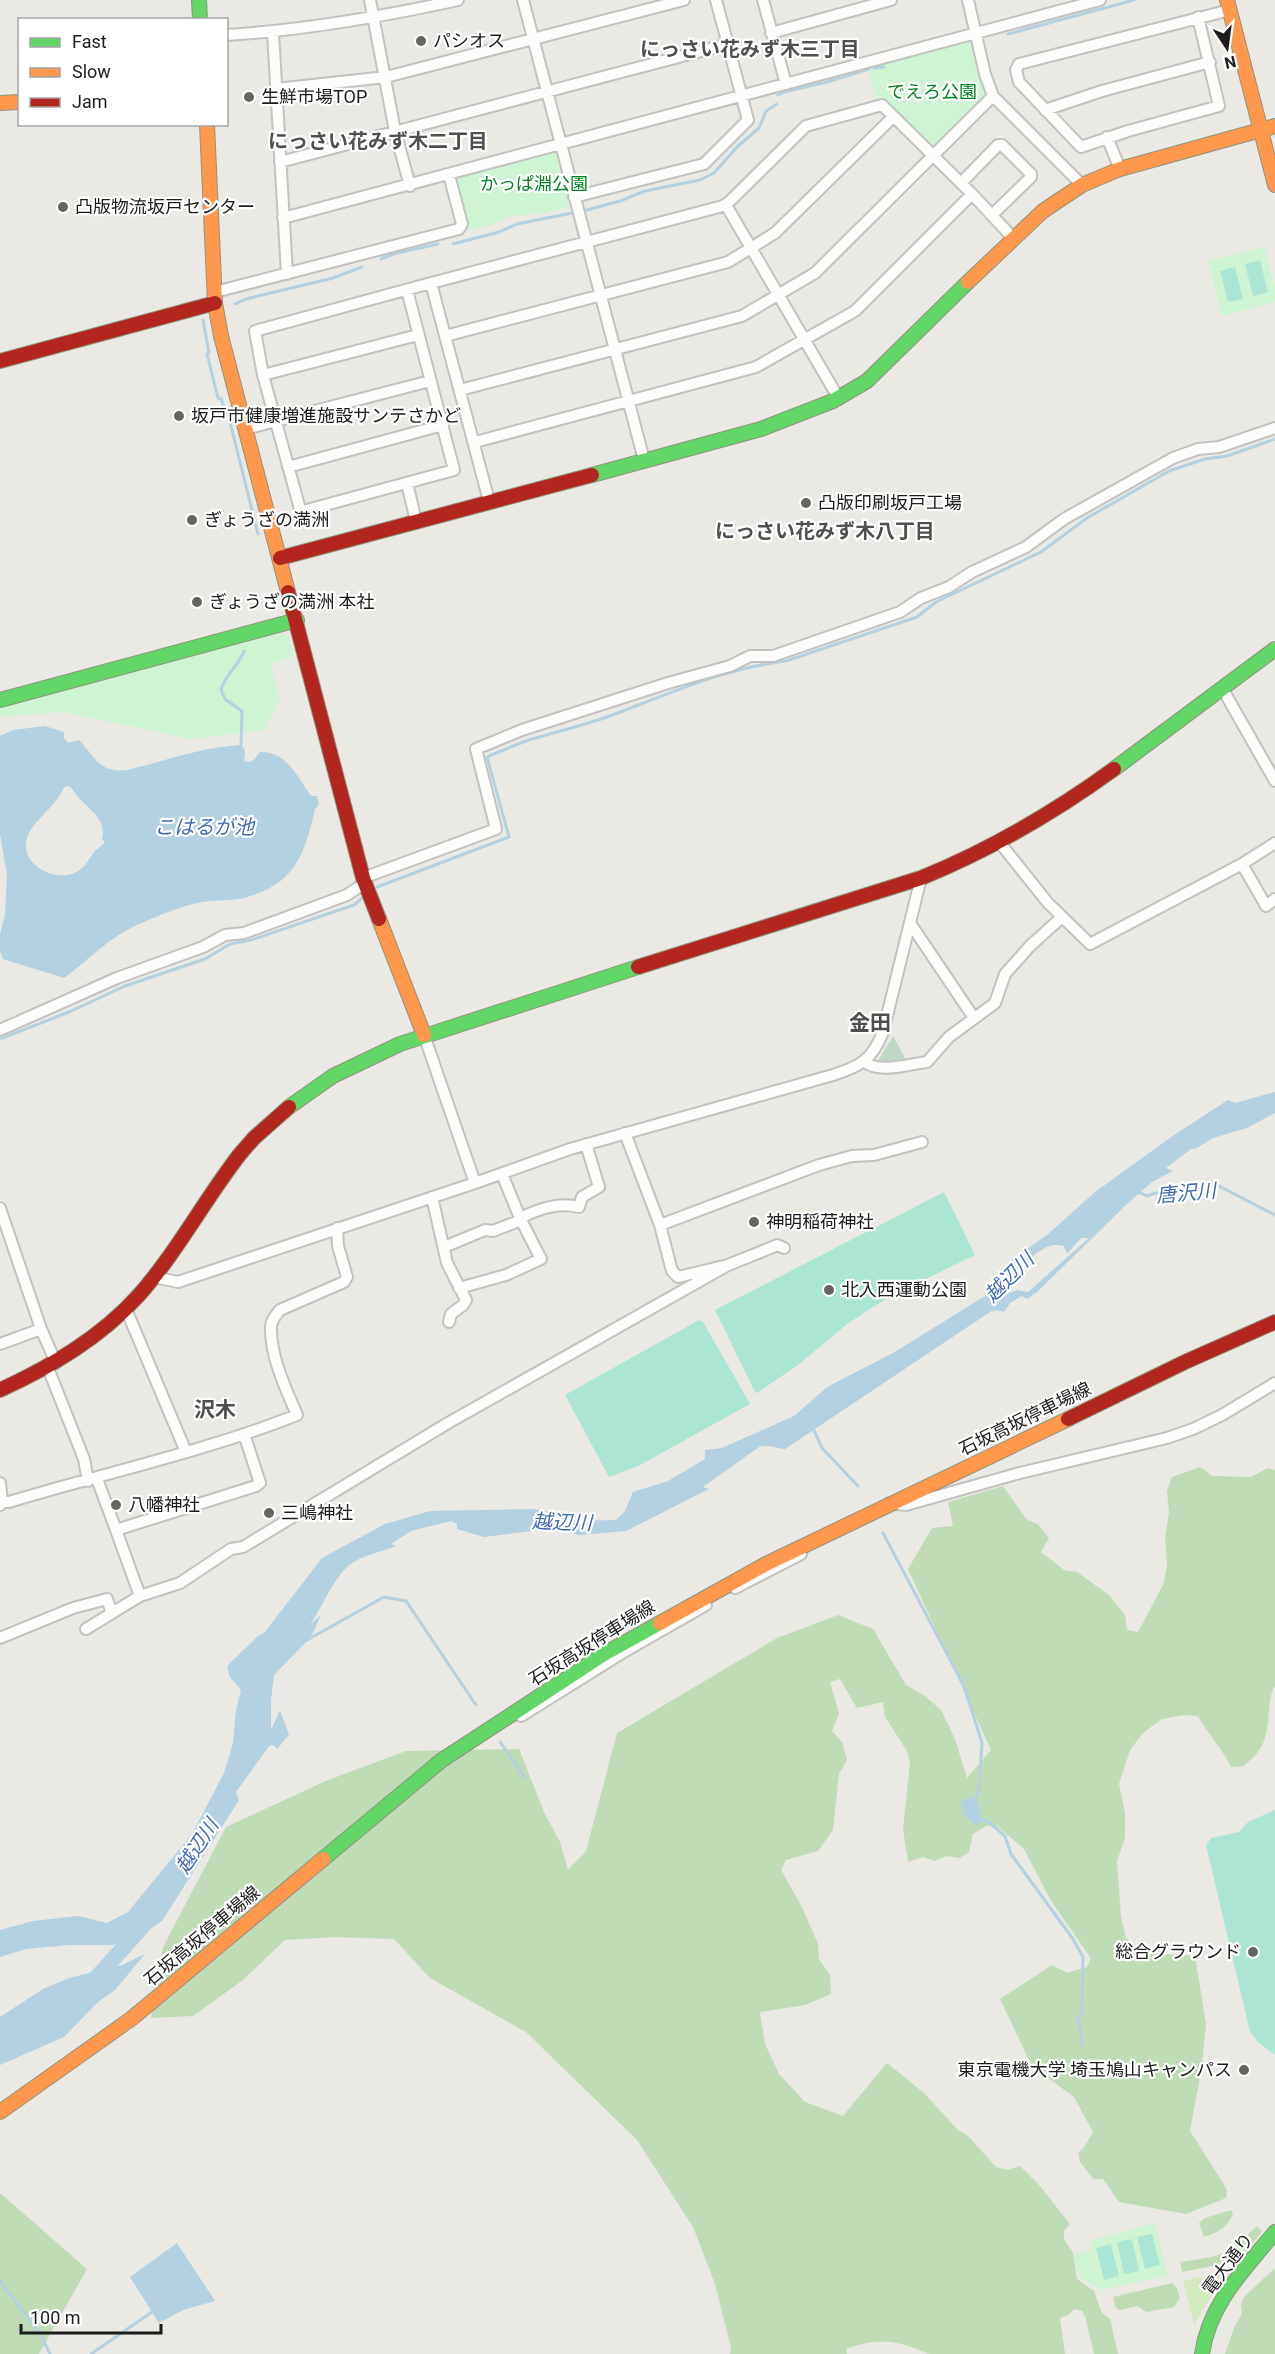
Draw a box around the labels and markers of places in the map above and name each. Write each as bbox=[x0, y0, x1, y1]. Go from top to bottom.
place label: パシオス bbox=[433, 30, 505, 51]
marker: パシオス bbox=[414, 34, 428, 48]
place label: 生鮮市場TOP bbox=[261, 86, 367, 107]
marker: 生鮮市場TOP bbox=[242, 90, 256, 104]
place label: 凸版物流坂戸センター bbox=[75, 196, 255, 217]
marker: 凸版物流坂戸センター bbox=[56, 200, 70, 214]
place label: 坂戸市健康増進施設サンテさかど bbox=[191, 405, 461, 426]
marker: 坂戸市健康増進施設サンテさかど bbox=[172, 409, 186, 423]
place label: 凸版印刷坂戸工場 bbox=[818, 492, 962, 513]
marker: 凸版印刷坂戸工場 bbox=[799, 496, 813, 510]
place label: ぎょうざの満洲 bbox=[204, 509, 329, 530]
marker: ぎょうざの満洲 bbox=[185, 513, 199, 527]
place label: ぎょうざの満洲 本社 bbox=[209, 591, 375, 612]
marker: ぎょうざの満洲 本社 bbox=[190, 595, 204, 609]
place label: 神明稲荷神社 bbox=[766, 1211, 874, 1232]
marker: 神明稲荷神社 bbox=[747, 1215, 761, 1229]
place label: 北入西運動公園 bbox=[841, 1279, 967, 1300]
marker: 北入西運動公園 bbox=[822, 1283, 836, 1297]
place label: 八幡神社 bbox=[128, 1494, 200, 1515]
marker: 八幡神社 bbox=[109, 1498, 123, 1512]
place label: 三嶋神社 bbox=[281, 1502, 353, 1523]
marker: 三嶋神社 bbox=[262, 1506, 276, 1520]
place label: 総合グラウンド bbox=[1115, 1941, 1241, 1962]
marker: 総合グラウンド bbox=[1246, 1945, 1260, 1959]
place label: 東京電機大学 埼玉鳩山キャンパス bbox=[958, 2059, 1232, 2080]
marker: 東京電機大学 埼玉鳩山キャンパス bbox=[1237, 2063, 1251, 2077]

